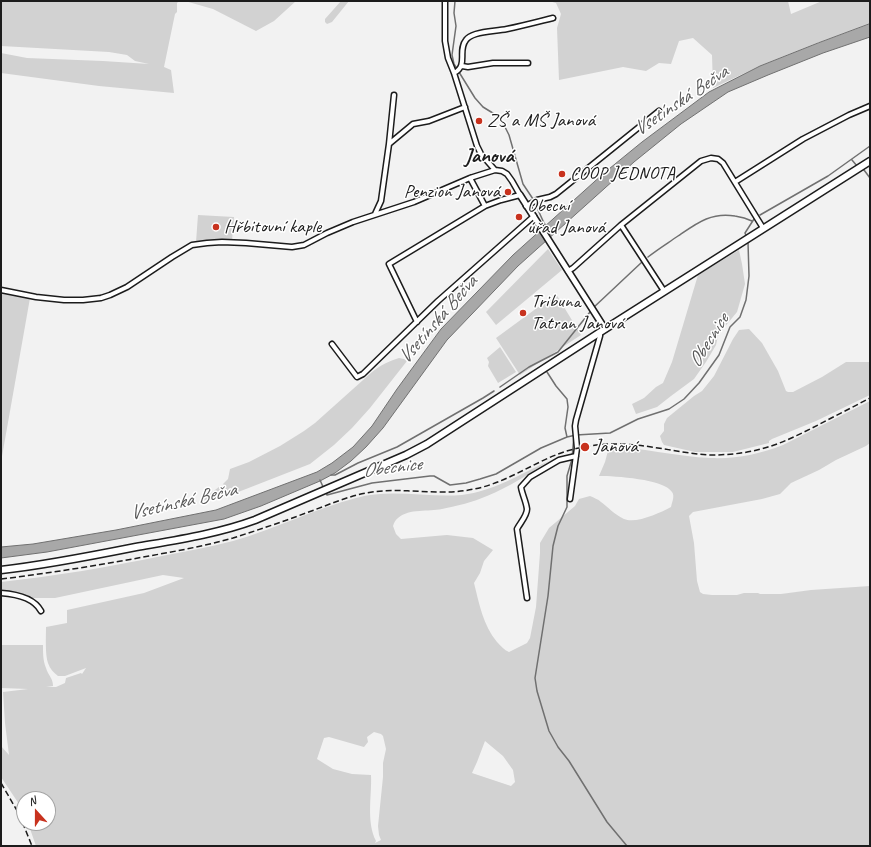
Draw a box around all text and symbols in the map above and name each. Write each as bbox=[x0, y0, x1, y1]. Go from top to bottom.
water label: Vsetínská Bečva bbox=[629, 61, 733, 141]
place label: ZŠ a MŠ Janová bbox=[487, 110, 595, 132]
marker: ZŠ a MŠ Janová bbox=[474, 116, 484, 126]
district label: Janová bbox=[464, 143, 514, 169]
place label: COOP JEDNOTA bbox=[570, 163, 675, 185]
marker: COOP JEDNOTA bbox=[557, 169, 567, 179]
place label: Penzion Janová bbox=[404, 181, 500, 203]
marker: Penzion Janová bbox=[503, 187, 513, 197]
place label: Obecní úřad Janová bbox=[527, 195, 605, 239]
marker: Obecní úřad Janová bbox=[514, 212, 524, 222]
place label: Hřbitovní kaple bbox=[224, 216, 321, 238]
marker: Hřbitovní kaple bbox=[211, 222, 221, 232]
water label: Vsetínská Bečva bbox=[393, 271, 483, 369]
place label: Tribuna Tatran Janová bbox=[531, 291, 624, 335]
marker: Tribuna Tatran Janová bbox=[518, 308, 528, 318]
water label: Obecnice bbox=[683, 310, 735, 372]
place label: Janová bbox=[594, 436, 638, 458]
marker: Janová bbox=[579, 441, 591, 453]
water label: Obecnice bbox=[362, 453, 422, 483]
water label: Vsetínská Bečva bbox=[127, 478, 239, 526]
north arrow bbox=[16, 791, 56, 831]
text: N bbox=[26, 793, 38, 808]

